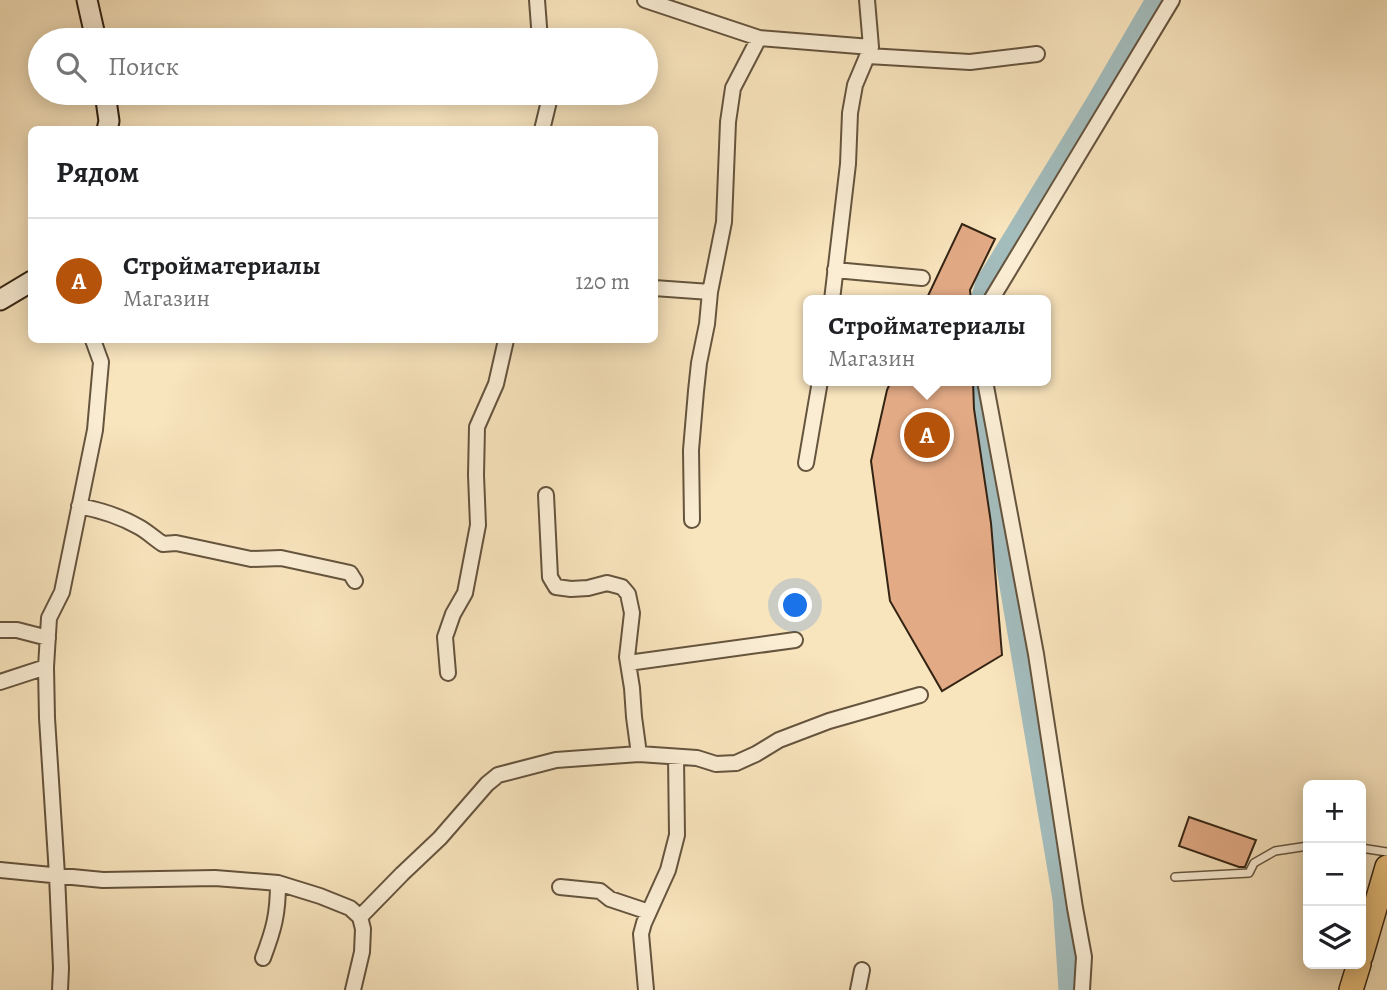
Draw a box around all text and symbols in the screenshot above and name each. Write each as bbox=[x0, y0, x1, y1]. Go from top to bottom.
search box bbox=[28, 28, 658, 105]
icon: search bbox=[52, 48, 90, 86]
text: Поиск bbox=[108, 49, 179, 84]
text: Рядом bbox=[56, 152, 139, 192]
text: Стройматериалы bbox=[123, 248, 321, 283]
text: A bbox=[72, 266, 86, 297]
text: 120 m bbox=[575, 266, 630, 297]
text: Магазин bbox=[123, 283, 210, 314]
popup bbox=[803, 295, 1051, 386]
text: Стройматериалы bbox=[828, 308, 1026, 343]
text: Магазин bbox=[828, 343, 915, 374]
pin: A bbox=[904, 409, 950, 461]
your location bbox=[778, 588, 812, 622]
map controls bbox=[1303, 780, 1366, 969]
button: + bbox=[1303, 780, 1366, 843]
button: − bbox=[1303, 843, 1366, 906]
button: layers bbox=[1303, 906, 1366, 969]

